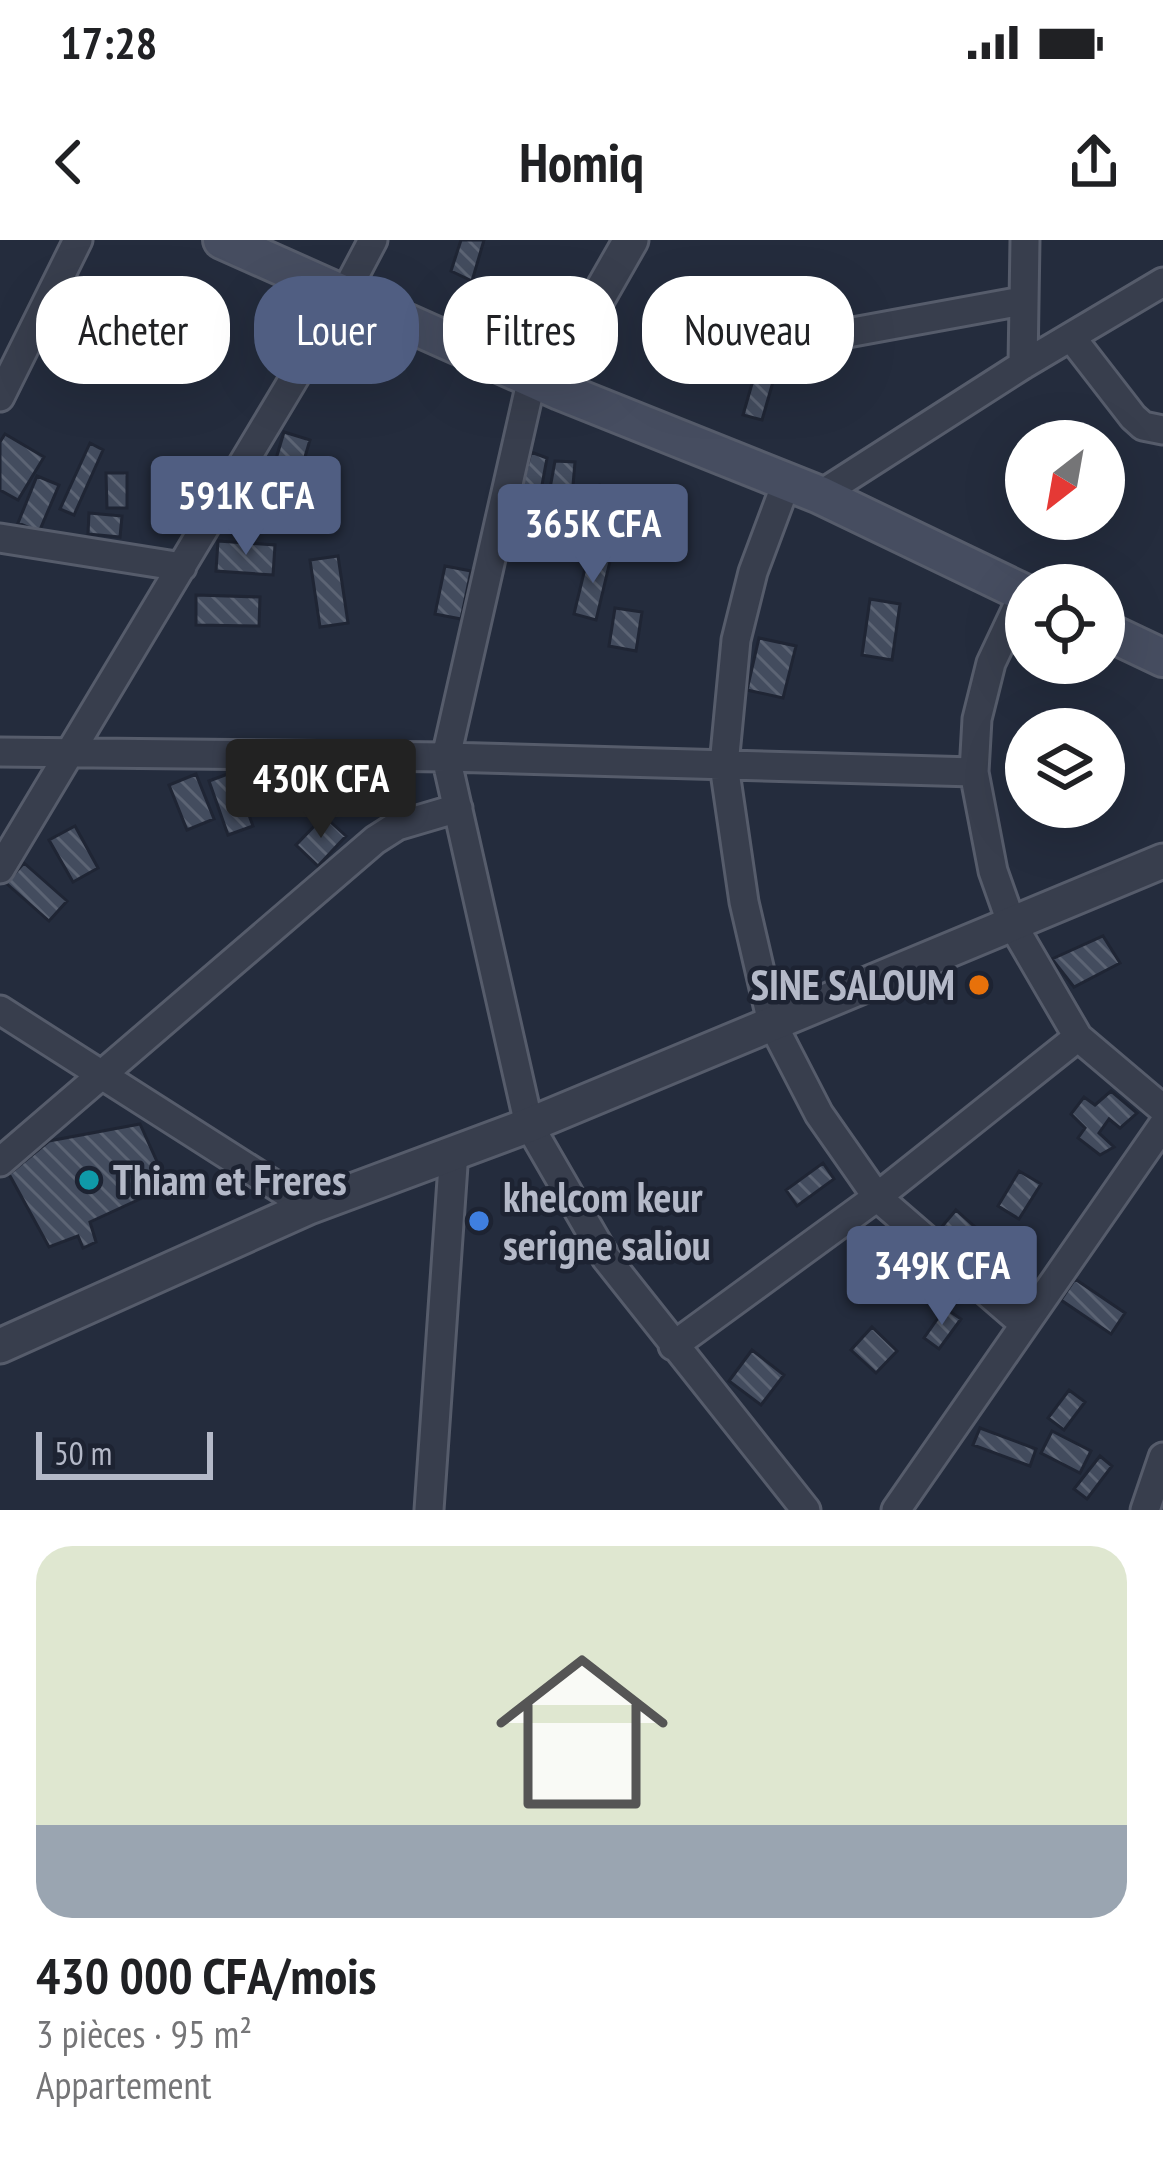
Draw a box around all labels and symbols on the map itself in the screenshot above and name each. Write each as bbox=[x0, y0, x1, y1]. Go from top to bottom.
north arrow bbox=[1005, 420, 1125, 540]
pin: 591K CFA bbox=[122, 456, 370, 558]
pin: 365K CFA bbox=[469, 484, 717, 586]
pin: 430K CFA bbox=[197, 739, 445, 841]
place label: SINE SALOUM bbox=[751, 957, 955, 1012]
marker: SINE SALOUM bbox=[966, 972, 992, 998]
place label: Thiam et Freres bbox=[113, 1152, 347, 1207]
marker: Thiam et Freres bbox=[76, 1167, 102, 1193]
place label: khelcom keur serigne saliou bbox=[503, 1169, 711, 1272]
marker: khelcom keur serigne saliou bbox=[466, 1208, 492, 1234]
pin: 349K CFA bbox=[818, 1226, 1066, 1328]
scale bar bbox=[36, 1426, 213, 1479]

